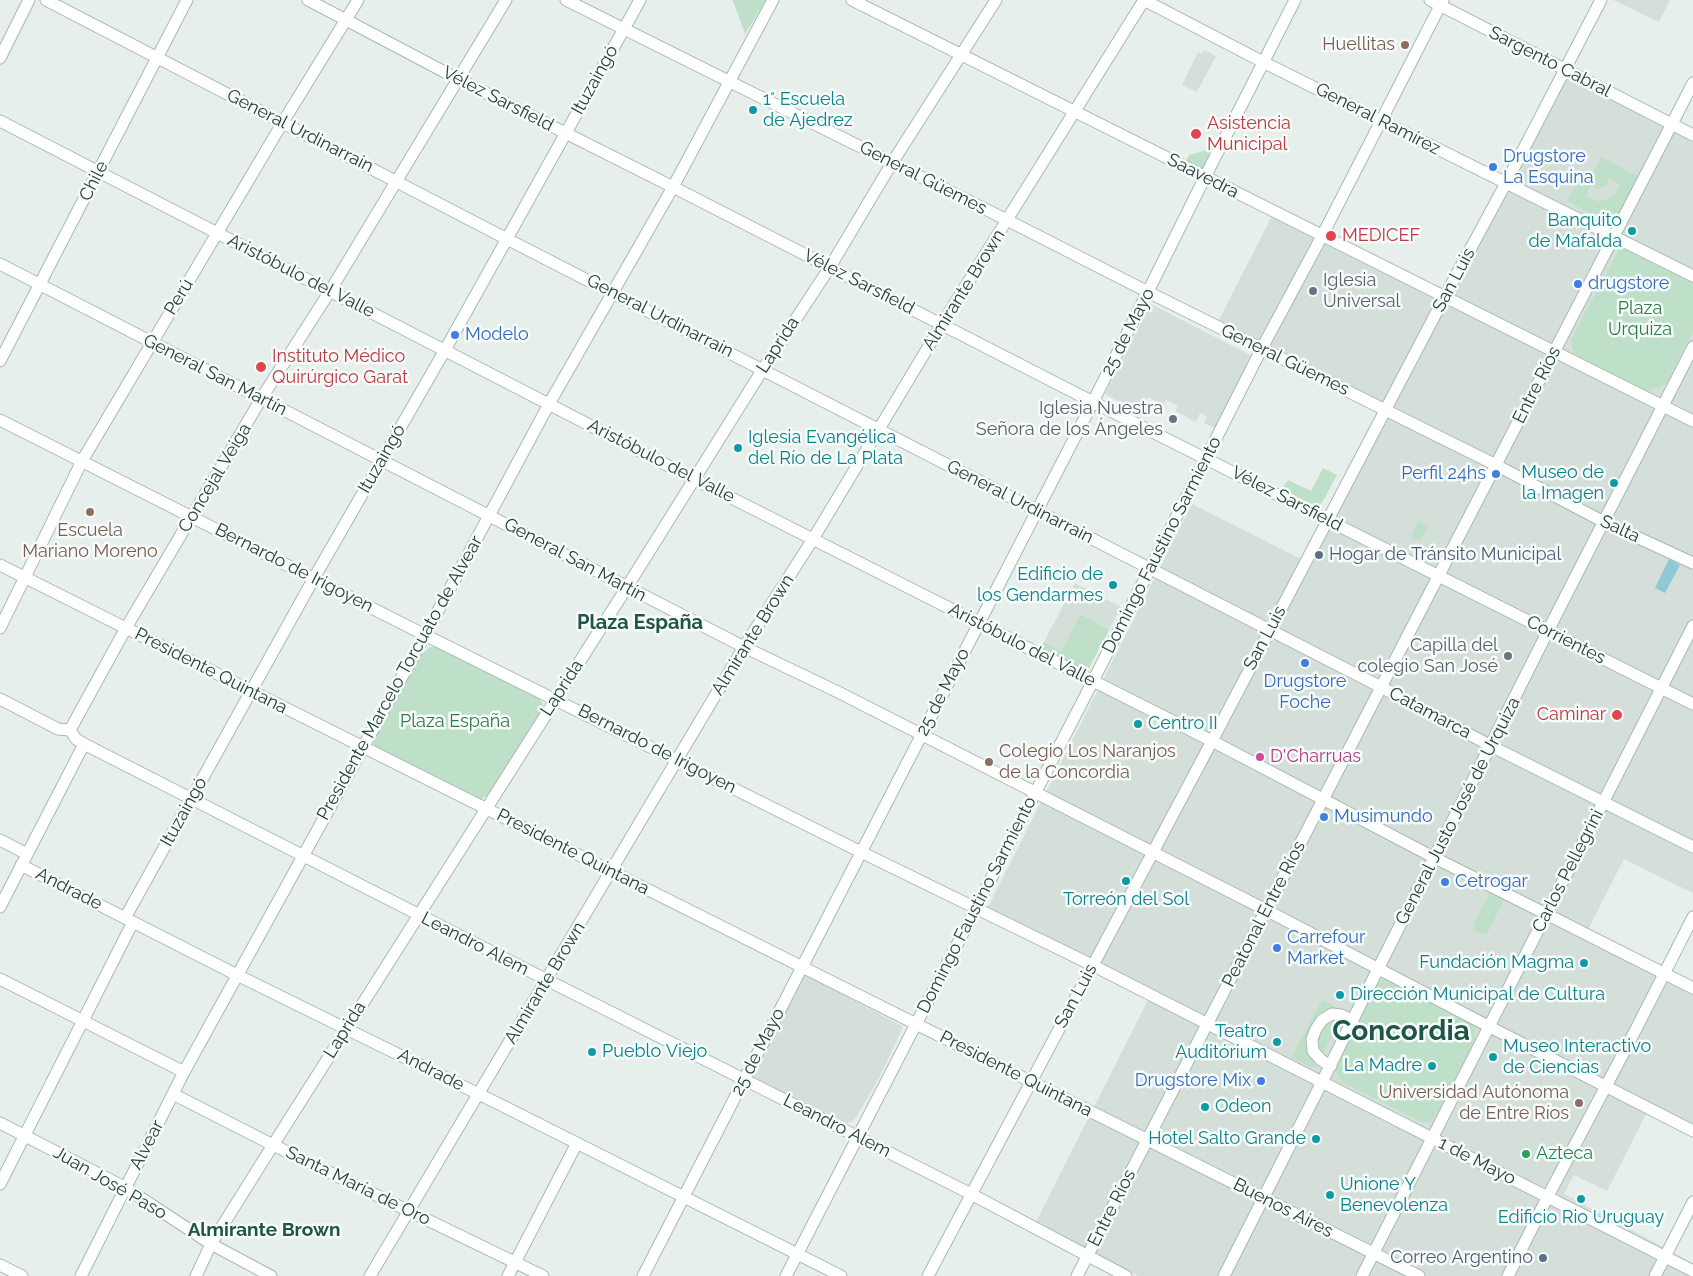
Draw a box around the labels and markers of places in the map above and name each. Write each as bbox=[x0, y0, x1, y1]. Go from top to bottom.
place label: Huellitas bbox=[1322, 34, 1395, 56]
marker: Huellitas bbox=[1399, 39, 1411, 51]
place label: 1° Escuela de Ajedrez bbox=[763, 89, 853, 132]
marker: 1° Escuela de Ajedrez bbox=[747, 104, 759, 116]
place label: Asistencia Municipal bbox=[1207, 113, 1291, 156]
marker: Asistencia Municipal bbox=[1189, 127, 1203, 141]
place label: Drugstore La Esquina bbox=[1503, 146, 1594, 188]
marker: Drugstore La Esquina bbox=[1487, 161, 1499, 173]
place label: Banquito de Mafalda bbox=[1529, 210, 1622, 252]
place label: MEDICEF bbox=[1342, 225, 1420, 247]
marker: Banquito de Mafalda bbox=[1626, 225, 1638, 237]
marker: MEDICEF bbox=[1324, 229, 1338, 243]
place label: Iglesia Universal bbox=[1323, 270, 1400, 312]
place label: drugstore bbox=[1588, 273, 1669, 295]
marker: drugstore bbox=[1572, 278, 1584, 290]
marker: Iglesia Universal bbox=[1307, 285, 1319, 297]
place label: Modelo bbox=[465, 324, 529, 346]
marker: Modelo bbox=[449, 329, 461, 341]
place label: Instituto Médico Quirúrgico Garat bbox=[272, 346, 408, 388]
marker: Instituto Médico Quirúrgico Garat bbox=[254, 360, 268, 374]
place label: Iglesia Nuestra Señora de los Ángeles bbox=[976, 398, 1163, 440]
marker: Iglesia Nuestra Señora de los Ángeles bbox=[1167, 413, 1179, 425]
place label: Iglesia Evangélica del Río de La Plata bbox=[748, 427, 903, 469]
marker: Iglesia Evangélica del Río de La Plata bbox=[732, 442, 744, 454]
place label: Museo de la Imagen bbox=[1521, 462, 1604, 504]
place label: Perfil 24hs bbox=[1401, 463, 1486, 485]
marker: Perfil 24hs bbox=[1490, 468, 1502, 480]
marker: Museo de la Imagen bbox=[1608, 477, 1620, 489]
marker: Escuela Mariano Moreno bbox=[84, 506, 96, 518]
place label: Escuela Mariano Moreno bbox=[22, 520, 158, 562]
place label: Hogar de Tránsito Municipal bbox=[1329, 544, 1561, 566]
marker: Hogar de Tránsito Municipal bbox=[1313, 549, 1325, 561]
place label: Edificio de los Gendarmes bbox=[977, 564, 1103, 606]
marker: Edificio de los Gendarmes bbox=[1107, 579, 1119, 591]
place label: Capilla del colegio San José bbox=[1357, 635, 1498, 678]
marker: Capilla del colegio San José bbox=[1502, 650, 1514, 662]
marker: Drugstore Foche bbox=[1299, 657, 1311, 669]
place label: Drugstore Foche bbox=[1264, 671, 1346, 714]
place label: Caminar bbox=[1537, 704, 1606, 726]
marker: Caminar bbox=[1610, 708, 1624, 722]
place label: Centro II bbox=[1148, 713, 1218, 735]
marker: Centro II bbox=[1132, 718, 1144, 730]
place label: Colegio Los Naranjos de la Concordia bbox=[999, 741, 1176, 784]
place label: D'Charruas bbox=[1270, 746, 1361, 768]
marker: D'Charruas bbox=[1254, 751, 1266, 763]
marker: Colegio Los Naranjos de la Concordia bbox=[983, 756, 995, 768]
place label: Musimundo bbox=[1334, 806, 1433, 828]
marker: Musimundo bbox=[1318, 811, 1330, 823]
place label: Cetrogar bbox=[1455, 871, 1528, 893]
marker: Torreón del Sol bbox=[1120, 875, 1132, 887]
marker: Cetrogar bbox=[1439, 876, 1451, 888]
place label: Torreón del Sol bbox=[1063, 889, 1189, 911]
place label: Carrefour Market bbox=[1287, 927, 1365, 970]
marker: Carrefour Market bbox=[1271, 942, 1283, 954]
place label: Fundación Magma bbox=[1419, 952, 1574, 974]
marker: Fundación Magma bbox=[1578, 957, 1590, 969]
place label: Dirección Municipal de Cultura bbox=[1350, 984, 1605, 1006]
marker: Dirección Municipal de Cultura bbox=[1334, 989, 1346, 1001]
place label: Teatro Auditórium bbox=[1175, 1021, 1267, 1064]
marker: Teatro Auditórium bbox=[1271, 1036, 1283, 1048]
place label: Museo Interactivo de Ciencias bbox=[1503, 1036, 1651, 1078]
place label: Pueblo Viejo bbox=[602, 1041, 707, 1063]
marker: Pueblo Viejo bbox=[586, 1046, 598, 1058]
marker: Museo Interactivo de Ciencias bbox=[1487, 1051, 1499, 1063]
place label: La Madre bbox=[1344, 1055, 1422, 1077]
marker: La Madre bbox=[1426, 1060, 1438, 1072]
place label: Drugstore Mix bbox=[1135, 1070, 1251, 1092]
marker: Drugstore Mix bbox=[1255, 1075, 1267, 1087]
place label: Universidad Autónoma de Entre Ríos bbox=[1379, 1082, 1569, 1124]
place label: Odeon bbox=[1215, 1096, 1271, 1118]
marker: Universidad Autónoma de Entre Ríos bbox=[1573, 1097, 1585, 1109]
marker: Odeon bbox=[1199, 1101, 1211, 1113]
place label: Hotel Salto Grande bbox=[1148, 1128, 1306, 1150]
marker: Hotel Salto Grande bbox=[1310, 1133, 1322, 1145]
place label: Azteca bbox=[1536, 1143, 1593, 1165]
marker: Azteca bbox=[1520, 1148, 1532, 1160]
place label: Unione Y Benevolenza bbox=[1340, 1174, 1448, 1216]
marker: Unione Y Benevolenza bbox=[1324, 1189, 1336, 1201]
marker: Edificio Rio Uruguay bbox=[1575, 1193, 1587, 1205]
place label: Edificio Rio Uruguay bbox=[1498, 1207, 1664, 1229]
place label: Correo Argentino bbox=[1390, 1247, 1533, 1269]
marker: Correo Argentino bbox=[1537, 1252, 1549, 1264]

